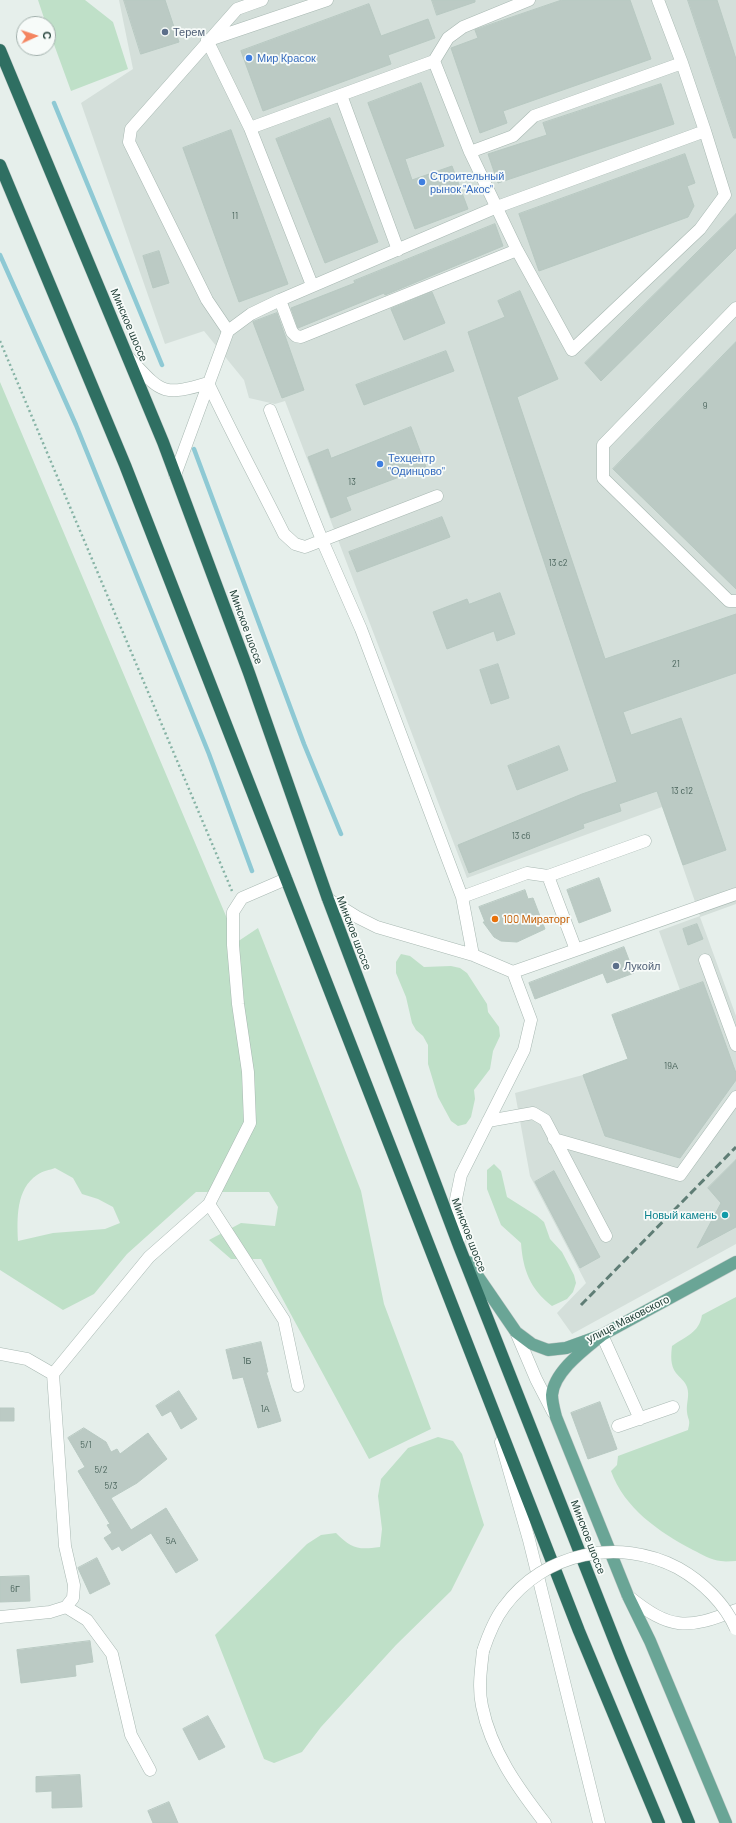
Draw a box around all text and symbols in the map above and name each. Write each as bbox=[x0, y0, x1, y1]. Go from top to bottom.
north arrow bbox=[16, 16, 56, 56]
place label: Терем bbox=[173, 25, 205, 39]
marker: Терем bbox=[160, 27, 170, 37]
text: С bbox=[41, 31, 54, 40]
place label: Мир Красок bbox=[257, 51, 316, 65]
marker: Мир Красок bbox=[244, 53, 254, 63]
place label: Строительный рынок "Акос" bbox=[430, 169, 504, 195]
marker: Строительный рынок "Акос" bbox=[417, 177, 427, 187]
house number: 11 bbox=[232, 211, 238, 221]
street label: Минское шоссе bbox=[108, 286, 150, 364]
house number: 9 bbox=[703, 401, 707, 411]
place label: Техцентр "Одинцово" bbox=[388, 451, 445, 477]
marker: Техцентр "Одинцово" bbox=[375, 459, 385, 469]
house number: 13 bbox=[348, 477, 356, 487]
house number: 13 с2 bbox=[549, 558, 567, 568]
street label: Минское шоссе bbox=[226, 588, 266, 666]
house number: 21 bbox=[672, 659, 680, 669]
house number: 13 с12 bbox=[671, 786, 693, 796]
house number: 13 с6 bbox=[512, 831, 530, 841]
street label: Минское шоссе bbox=[334, 894, 374, 972]
place label: 100 Мираторг bbox=[503, 912, 570, 926]
marker: 100 Мираторг bbox=[490, 914, 500, 924]
place label: Лукойл bbox=[624, 959, 660, 973]
marker: Лукойл bbox=[611, 961, 621, 971]
house number: 19А bbox=[664, 1061, 678, 1071]
street label: Минское шоссе bbox=[449, 1196, 489, 1274]
place label: Новый камень bbox=[644, 1208, 717, 1222]
marker: Новый камень bbox=[720, 1210, 730, 1220]
street label: улица Маковского bbox=[584, 1292, 672, 1346]
house number: 1Б bbox=[242, 1356, 252, 1366]
house number: 1А bbox=[260, 1404, 270, 1414]
house number: 5/1 bbox=[80, 1440, 92, 1450]
house number: 5/2 bbox=[94, 1465, 108, 1475]
house number: 5/3 bbox=[105, 1481, 117, 1491]
street label: Минское шоссе bbox=[568, 1498, 608, 1576]
house number: 5А bbox=[166, 1536, 176, 1546]
house number: 6Г bbox=[10, 1584, 20, 1594]

